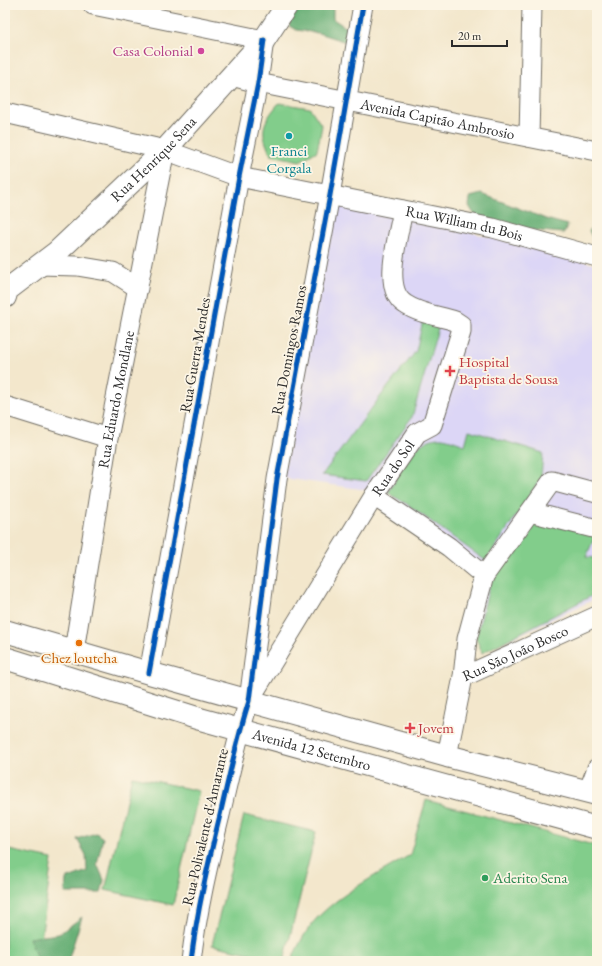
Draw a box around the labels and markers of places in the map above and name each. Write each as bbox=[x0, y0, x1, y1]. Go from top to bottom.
place label: Casa Colonial bbox=[112, 41, 193, 60]
marker: Casa Colonial bbox=[196, 46, 206, 56]
marker: Franci Corgala bbox=[284, 131, 294, 141]
place label: Franci Corgala bbox=[266, 141, 312, 177]
place label: Hospital Baptista de Sousa bbox=[459, 352, 558, 388]
marker: Hospital Baptista de Sousa bbox=[444, 365, 456, 377]
marker: Chez loutcha bbox=[74, 638, 84, 648]
place label: Chez loutcha bbox=[41, 648, 117, 667]
place label: Jovem bbox=[416, 718, 454, 737]
marker: Jovem bbox=[405, 723, 415, 733]
place label: Aderito Sena bbox=[492, 868, 567, 887]
marker: Aderito Sena bbox=[480, 873, 490, 883]

